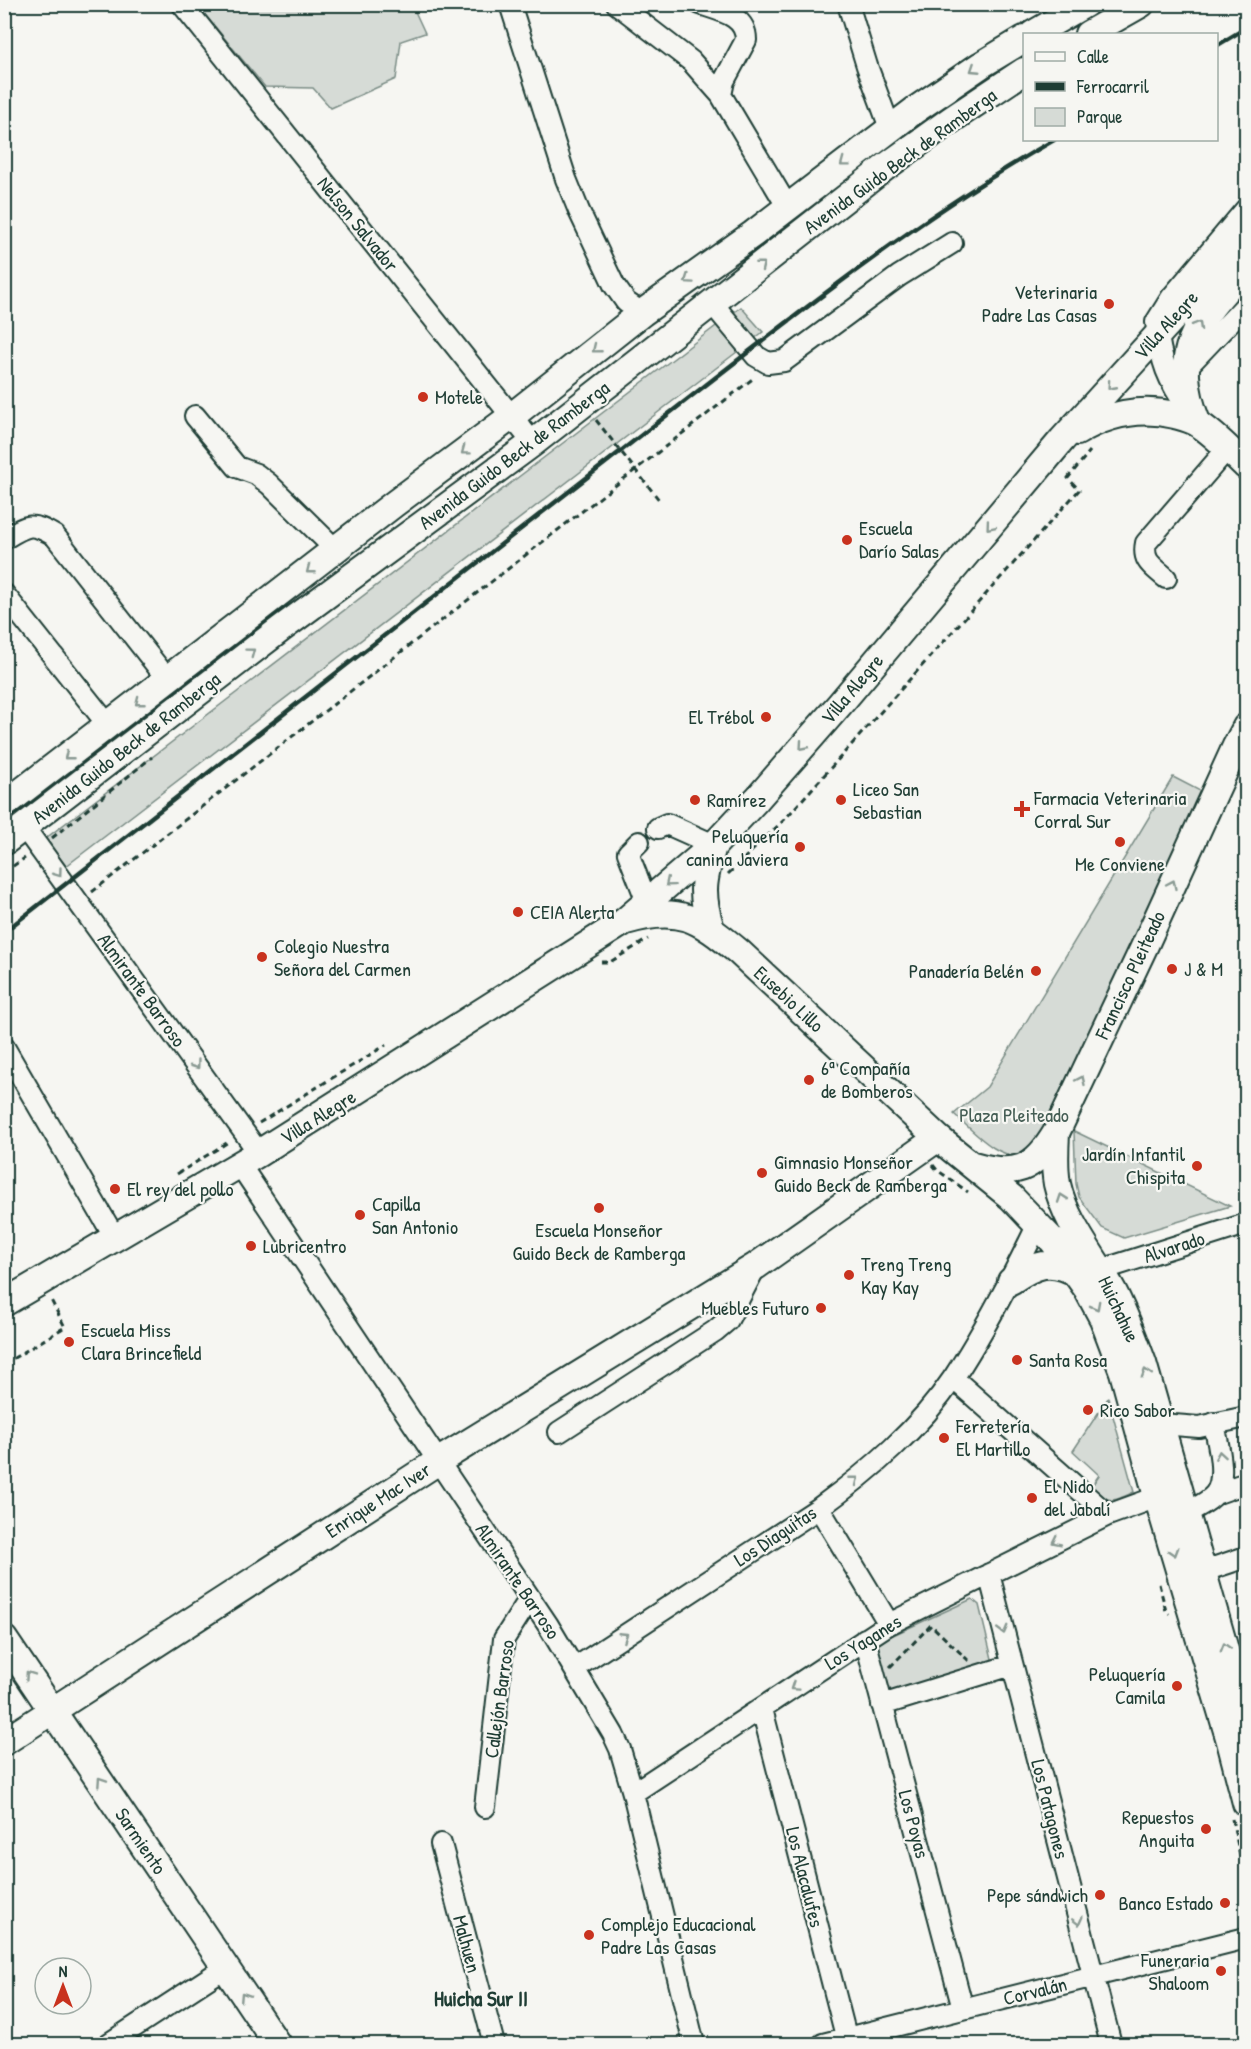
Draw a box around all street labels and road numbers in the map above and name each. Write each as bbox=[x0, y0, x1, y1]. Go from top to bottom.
street label: Avenida Guido Beck de Ramberga bbox=[798, 81, 1002, 240]
street label: Nelson Salvador bbox=[312, 170, 405, 277]
street label: Villa Alegre bbox=[1127, 284, 1204, 365]
street label: Avenida Guido Beck de Ramberga bbox=[413, 374, 615, 535]
street label: Villa Alegre bbox=[814, 648, 889, 730]
street label: Avenida Guido Beck de Ramberga bbox=[26, 665, 226, 830]
street label: Francisco Pleiteado bbox=[1088, 906, 1171, 1044]
street label: Almirante Barroso bbox=[92, 927, 193, 1052]
street label: Eusebio Lillo bbox=[749, 959, 830, 1038]
street label: Villa Alegre bbox=[275, 1083, 361, 1150]
street label: Alvarado bbox=[1140, 1224, 1208, 1269]
street label: Huichahue bbox=[1092, 1271, 1147, 1346]
street label: Enrique Mac Iver bbox=[320, 1455, 436, 1544]
street label: Los Diaguitas bbox=[728, 1499, 822, 1572]
street label: Almirante Barroso bbox=[470, 1517, 567, 1644]
street label: Los Yaganes bbox=[819, 1607, 907, 1676]
street label: Callejón Barroso bbox=[477, 1638, 520, 1760]
street label: Los Patagones bbox=[1025, 1756, 1076, 1862]
street label: Los Poyas bbox=[892, 1787, 937, 1861]
street label: Sarmiento bbox=[109, 1802, 174, 1879]
street label: Los Alacalufes bbox=[780, 1824, 831, 1930]
street label: Malhuen bbox=[447, 1912, 488, 1976]
street label: Corvalán bbox=[1000, 1970, 1070, 2011]

